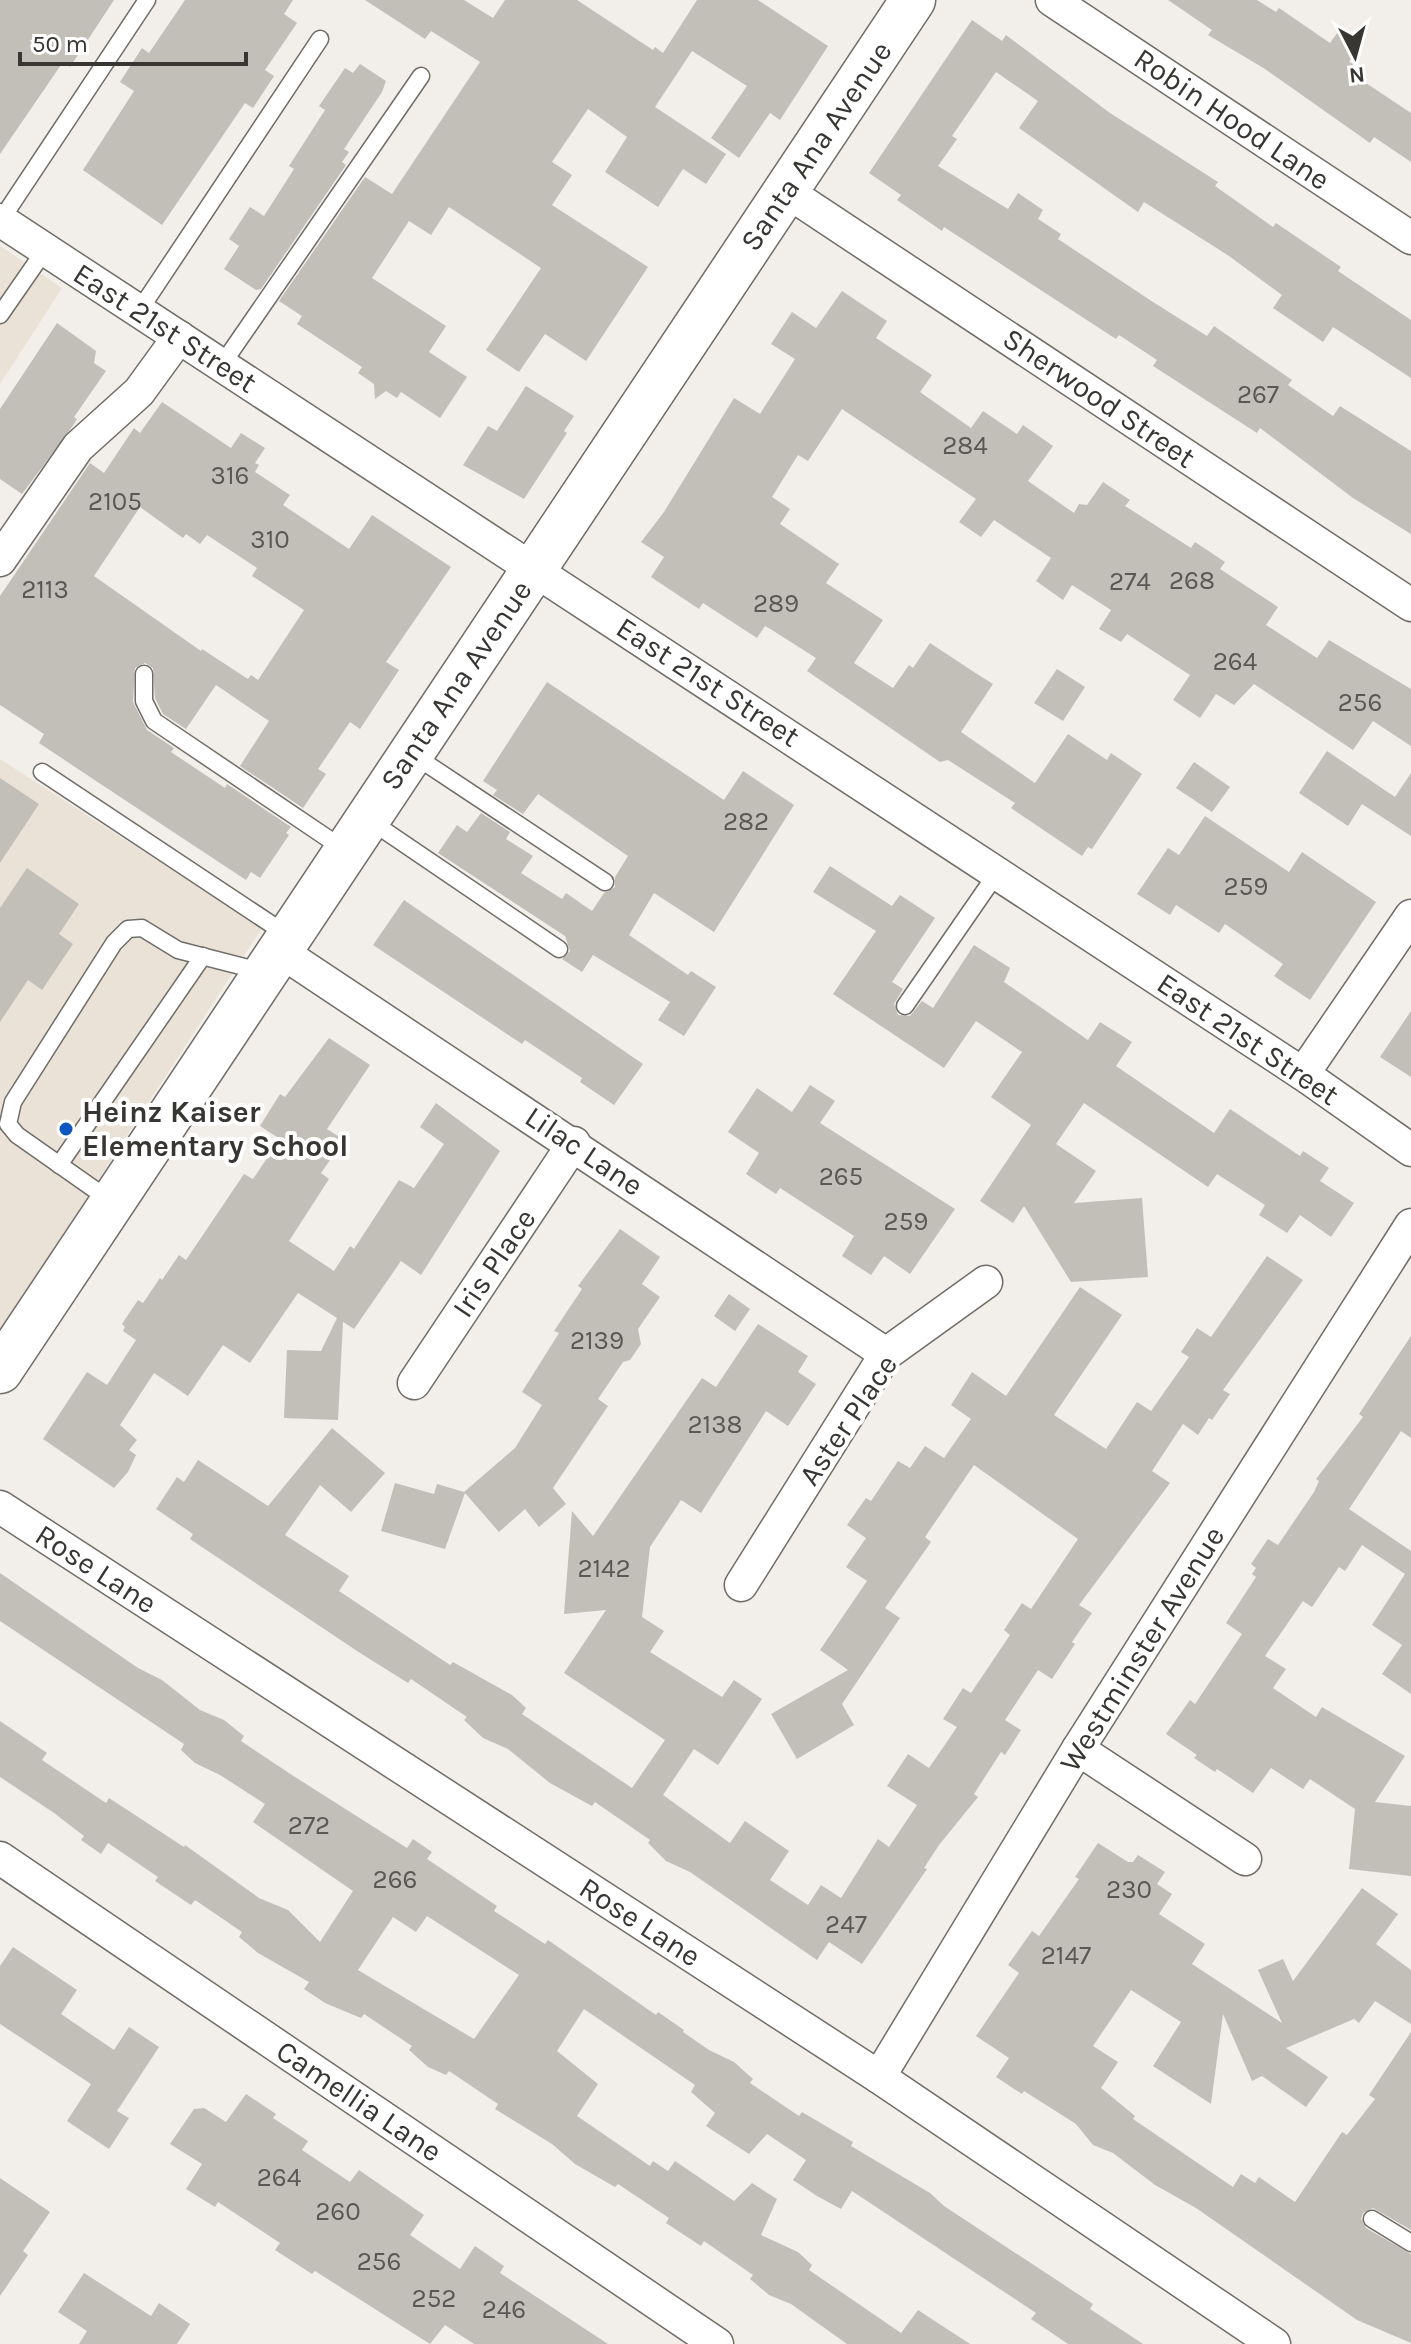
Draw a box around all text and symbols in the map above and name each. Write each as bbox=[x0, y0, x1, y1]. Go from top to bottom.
scale bar bbox=[20, 16, 246, 66]
north arrow bbox=[1315, 16, 1395, 96]
text: 50 m bbox=[32, 30, 88, 58]
street label: Santa Ana Avenue bbox=[732, 34, 900, 258]
street label: Robin Hood Lane bbox=[1127, 40, 1337, 198]
text: N bbox=[1348, 61, 1366, 89]
street label: East 21st Street bbox=[67, 255, 263, 401]
street label: Sherwood Street bbox=[996, 320, 1202, 476]
house number: 267 bbox=[1237, 379, 1279, 410]
house number: 284 bbox=[942, 430, 988, 461]
house number: 316 bbox=[211, 460, 249, 491]
house number: 2105 bbox=[88, 486, 142, 517]
house number: 310 bbox=[250, 524, 290, 555]
house number: 268 bbox=[1169, 565, 1215, 596]
house number: 274 bbox=[1109, 566, 1151, 597]
street label: Santa Ana Avenue bbox=[372, 573, 540, 797]
house number: 2113 bbox=[21, 574, 69, 605]
house number: 289 bbox=[753, 588, 799, 619]
street label: East 21st Street bbox=[610, 609, 806, 755]
house number: 264 bbox=[1213, 646, 1257, 677]
house number: 256 bbox=[1338, 687, 1382, 718]
house number: 282 bbox=[723, 806, 769, 837]
house number: 259 bbox=[1224, 871, 1268, 902]
street label: East 21st Street bbox=[1150, 965, 1346, 1113]
place label: Heinz Kaiser Elementary School bbox=[82, 1094, 348, 1164]
street label: Lilac Lane bbox=[518, 1098, 650, 1204]
marker: Heinz Kaiser Elementary School bbox=[57, 1120, 75, 1138]
house number: 265 bbox=[819, 1161, 863, 1192]
street label: Iris Place bbox=[445, 1202, 543, 1324]
house number: 259 bbox=[884, 1206, 928, 1237]
house number: 2139 bbox=[570, 1325, 624, 1356]
street label: Aster Place bbox=[791, 1348, 905, 1492]
house number: 2138 bbox=[688, 1409, 743, 1440]
street label: Rose Lane bbox=[29, 1517, 163, 1621]
street label: Westminster Avenue bbox=[1052, 1520, 1232, 1778]
house number: 2142 bbox=[577, 1553, 631, 1584]
house number: 272 bbox=[288, 1810, 330, 1841]
house number: 266 bbox=[373, 1864, 417, 1895]
street label: Rose Lane bbox=[573, 1870, 707, 1974]
house number: 230 bbox=[1106, 1874, 1152, 1905]
house number: 247 bbox=[825, 1909, 867, 1940]
house number: 2147 bbox=[1041, 1940, 1091, 1971]
street label: Camellia Lane bbox=[269, 2032, 449, 2170]
house number: 264 bbox=[257, 2162, 301, 2193]
house number: 260 bbox=[315, 2196, 361, 2227]
house number: 256 bbox=[357, 2246, 401, 2277]
house number: 252 bbox=[412, 2283, 456, 2314]
house number: 246 bbox=[482, 2294, 526, 2325]

